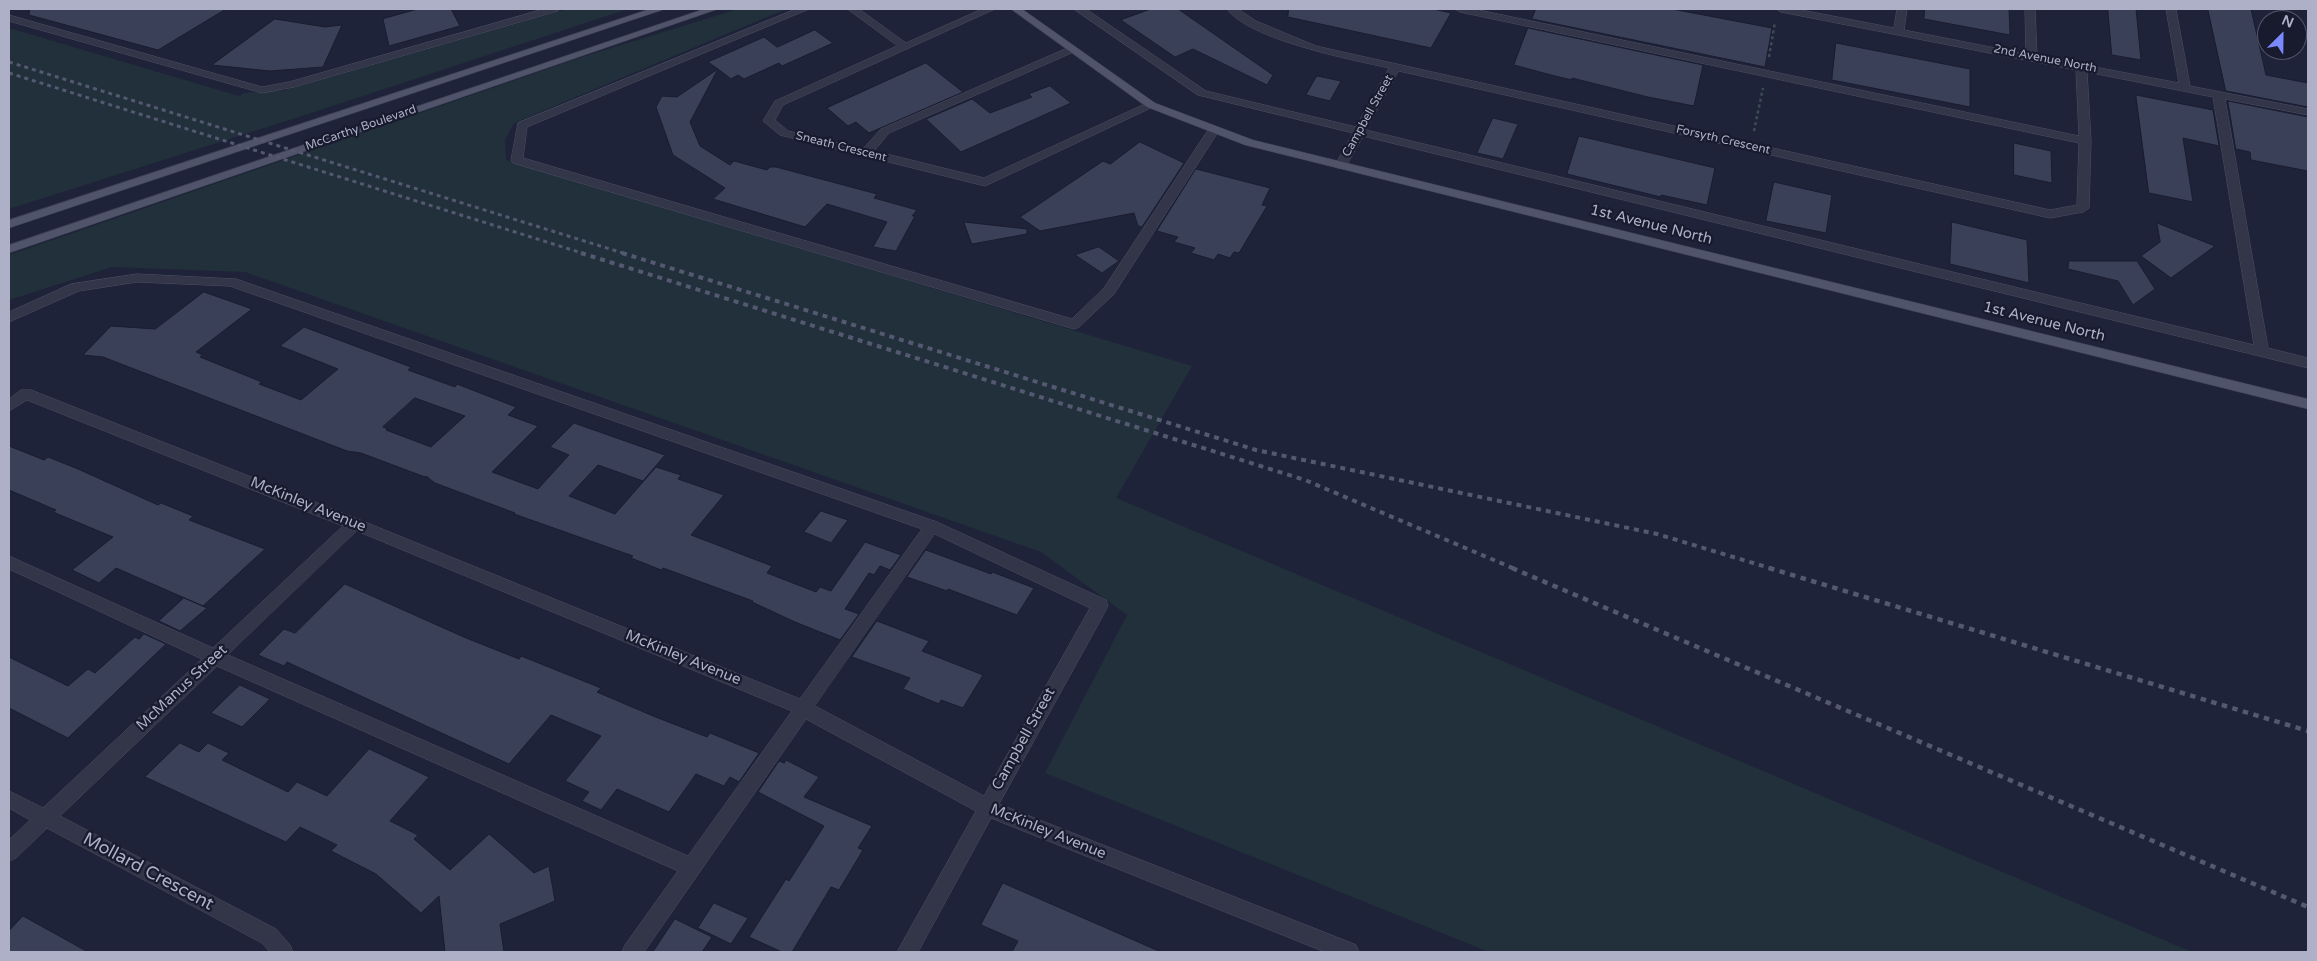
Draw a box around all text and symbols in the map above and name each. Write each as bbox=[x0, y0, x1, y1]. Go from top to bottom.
north arrow bbox=[2257, 10, 2307, 60]
text: N bbox=[2279, 12, 2296, 32]
street label: 2nd Avenue North bbox=[1992, 42, 2098, 76]
street label: Campbell Street bbox=[1340, 73, 1396, 159]
street label: McCarthy Boulevard bbox=[304, 102, 418, 154]
street label: Forsyth Crescent bbox=[1674, 122, 1772, 158]
street label: Sneath Crescent bbox=[794, 129, 888, 165]
street label: 1st Avenue North bbox=[1588, 201, 1714, 249]
street label: 1st Avenue North bbox=[1981, 298, 2107, 346]
street label: McKinley Avenue bbox=[248, 474, 368, 536]
street label: McKinley Avenue bbox=[623, 627, 743, 689]
street label: McManus Street bbox=[133, 641, 231, 735]
street label: Campbell Street bbox=[988, 685, 1060, 793]
street label: McKinley Avenue bbox=[988, 801, 1108, 863]
street label: Mollard Crescent bbox=[79, 828, 217, 916]

